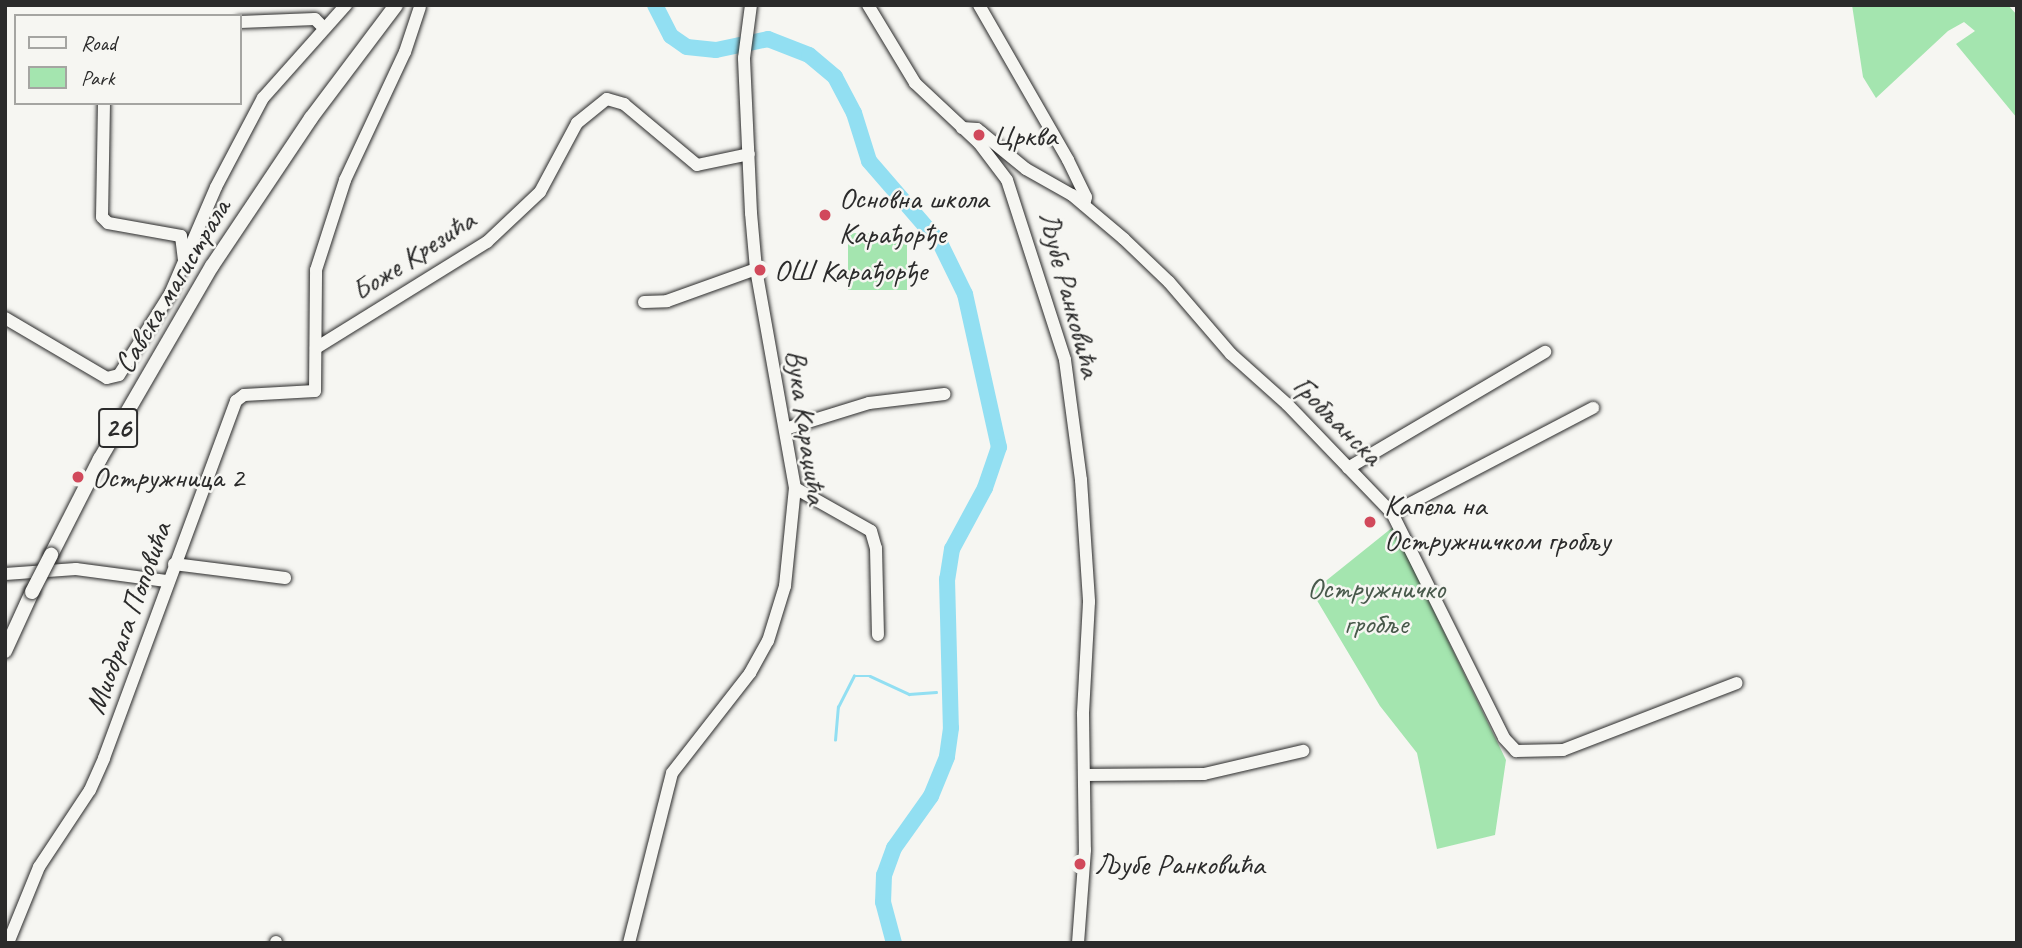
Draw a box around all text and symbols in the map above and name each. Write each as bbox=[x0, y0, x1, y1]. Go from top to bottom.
legend bbox=[14, 14, 242, 105]
text: Road bbox=[81, 30, 116, 56]
text: Park bbox=[81, 65, 114, 91]
place label: Црква bbox=[993, 117, 1057, 153]
marker: Црква bbox=[971, 127, 987, 143]
place label: Основна школа Карађорђе bbox=[839, 180, 988, 250]
street label: Савска магистрала bbox=[105, 191, 239, 381]
street label: Боже Крезића bbox=[343, 201, 483, 309]
marker: Основна школа Карађорђе bbox=[817, 207, 833, 223]
street label: Љубе Ранковића bbox=[1031, 208, 1109, 380]
place label: ОШ Карађорђе bbox=[774, 252, 927, 288]
marker: ОШ Карађорђе bbox=[752, 262, 768, 278]
street label: Вука Караџића bbox=[778, 348, 836, 506]
street label: Гробљанска bbox=[1286, 368, 1390, 472]
road number: 26 bbox=[97, 404, 139, 452]
place label: Остружница 2 bbox=[92, 459, 244, 495]
marker: Остружница 2 bbox=[70, 469, 86, 485]
place label: Капела на Остружничком гробљу bbox=[1384, 487, 1611, 558]
marker: Капела на Остружничком гробљу bbox=[1362, 514, 1378, 530]
street label: Миодрага Поповића bbox=[77, 517, 179, 719]
park label: Остружничко гробље bbox=[1307, 570, 1445, 640]
place label: Љубе Ранковића bbox=[1094, 846, 1262, 882]
marker: Љубе Ранковића bbox=[1072, 856, 1088, 872]

